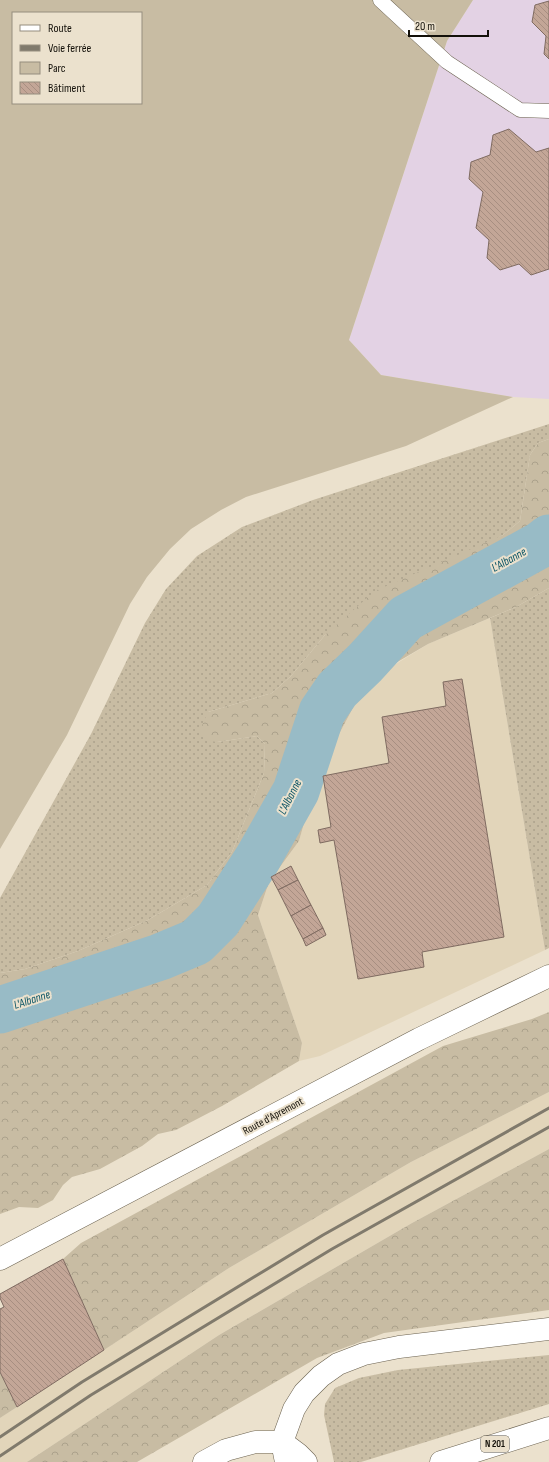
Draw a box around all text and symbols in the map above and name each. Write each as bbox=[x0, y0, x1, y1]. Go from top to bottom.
legend bbox=[12, 12, 142, 104]
scale bar bbox=[409, 12, 488, 38]
text: 20 m bbox=[415, 19, 435, 34]
text: Route bbox=[48, 21, 72, 36]
text: Voie ferrée bbox=[48, 41, 92, 56]
text: Parc bbox=[48, 61, 66, 76]
text: Bâtiment bbox=[48, 81, 86, 96]
water label: L'Albanne bbox=[489, 544, 529, 576]
water label: L'Albanne bbox=[275, 777, 305, 817]
water label: L'Albanne bbox=[12, 987, 52, 1013]
street label: Route d'Apremont bbox=[241, 1094, 306, 1137]
road number: N 201 bbox=[481, 1436, 509, 1452]

